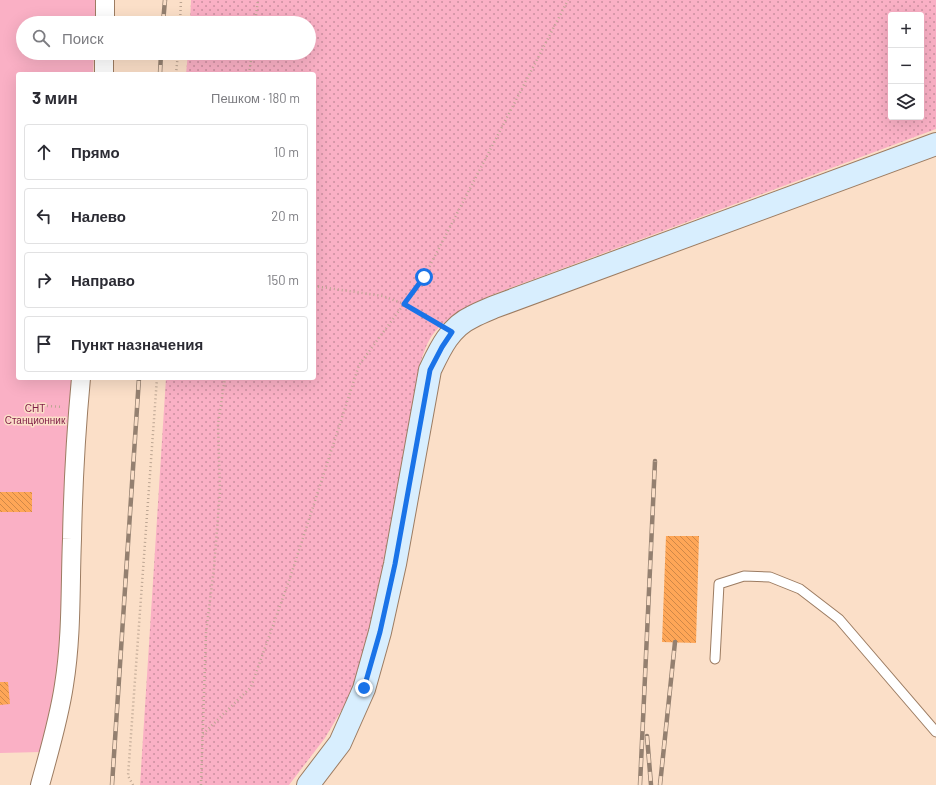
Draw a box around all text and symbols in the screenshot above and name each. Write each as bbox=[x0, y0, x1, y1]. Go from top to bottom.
map controls bbox=[888, 12, 924, 120]
button: + bbox=[888, 12, 924, 48]
search box bbox=[16, 16, 316, 60]
icon: search bbox=[30, 27, 52, 49]
text: Поиск bbox=[62, 29, 104, 47]
button: − bbox=[888, 48, 924, 84]
button: layers bbox=[888, 84, 924, 120]
text: 3 мин bbox=[32, 87, 78, 107]
text: Пешком · 180 m bbox=[211, 90, 300, 106]
icon: ahead bbox=[33, 141, 55, 163]
text: Прямо bbox=[71, 143, 120, 161]
text: 10 m bbox=[274, 144, 299, 160]
icon: left bbox=[33, 205, 55, 227]
text: Налево bbox=[71, 207, 126, 225]
text: 20 m bbox=[271, 208, 299, 224]
route start bbox=[415, 268, 433, 286]
icon: right bbox=[33, 269, 55, 291]
text: Направо bbox=[71, 271, 135, 289]
text: 150 m bbox=[267, 272, 299, 288]
icon: arrive bbox=[33, 333, 55, 355]
text: Пункт назначения bbox=[71, 335, 203, 353]
park label: СНТ Станционник bbox=[5, 402, 66, 426]
route end bbox=[355, 679, 373, 697]

